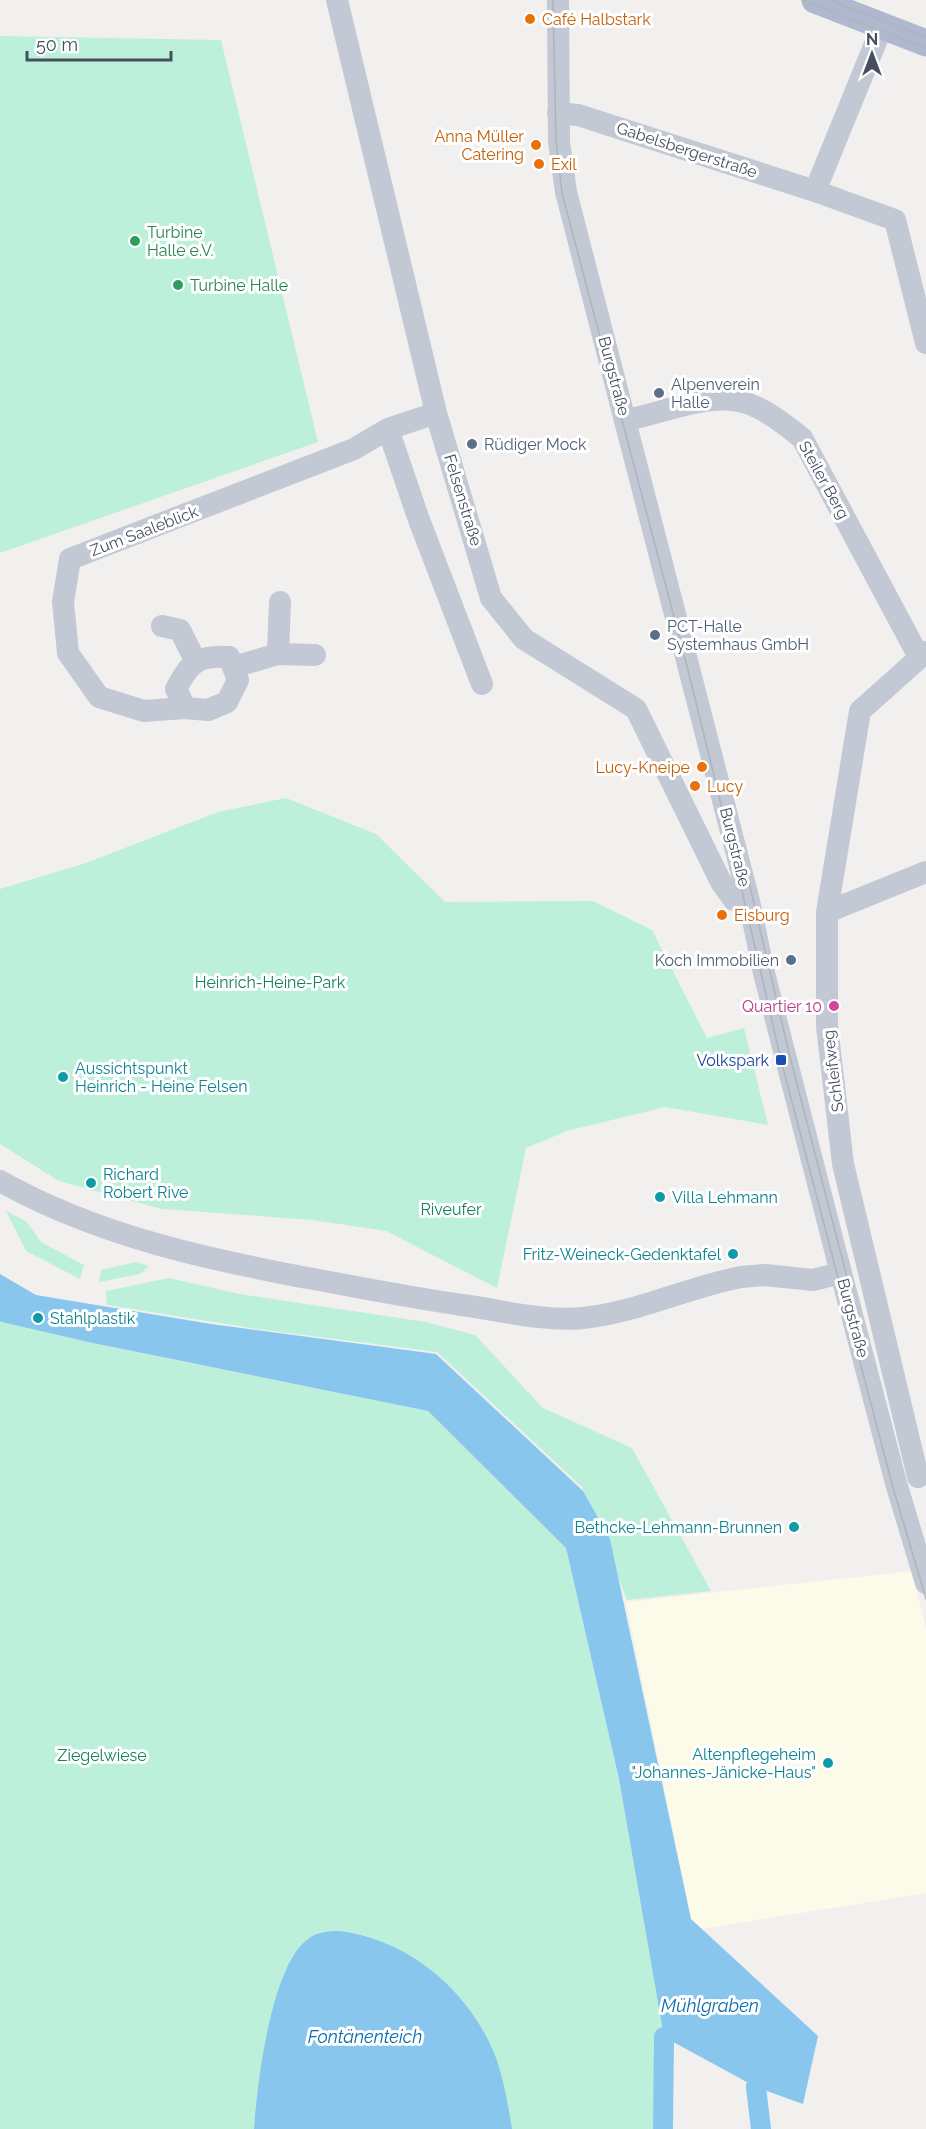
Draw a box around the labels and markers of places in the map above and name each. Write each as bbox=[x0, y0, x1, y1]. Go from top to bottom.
place label: Café Halbstark bbox=[542, 10, 651, 29]
marker: Café Halbstark bbox=[523, 12, 537, 26]
place label: Anna Müller Catering bbox=[434, 127, 524, 164]
marker: Anna Müller Catering bbox=[529, 138, 543, 152]
place label: Exil bbox=[551, 155, 577, 174]
marker: Exil bbox=[532, 157, 546, 171]
place label: Turbine Halle e.V. bbox=[147, 223, 214, 260]
marker: Turbine Halle e.V. bbox=[128, 234, 142, 248]
place label: Turbine Halle bbox=[190, 276, 288, 295]
marker: Turbine Halle bbox=[171, 278, 185, 292]
place label: Alpenverein Halle bbox=[671, 375, 760, 412]
marker: Alpenverein Halle bbox=[652, 386, 666, 400]
place label: Rüdiger Mock bbox=[484, 435, 587, 454]
marker: Rüdiger Mock bbox=[465, 437, 479, 451]
place label: PCT-Halle Systemhaus GmbH bbox=[667, 617, 809, 654]
marker: PCT-Halle Systemhaus GmbH bbox=[648, 628, 662, 642]
place label: Lucy-Kneipe bbox=[596, 758, 690, 777]
marker: Lucy-Kneipe bbox=[695, 760, 709, 774]
place label: Lucy bbox=[707, 777, 743, 796]
marker: Lucy bbox=[688, 779, 702, 793]
place label: Eisburg bbox=[734, 906, 790, 925]
marker: Eisburg bbox=[715, 908, 729, 922]
place label: Koch Immobilien bbox=[655, 951, 779, 970]
marker: Koch Immobilien bbox=[784, 953, 798, 967]
place label: Quartier 10 bbox=[742, 997, 822, 1016]
marker: Quartier 10 bbox=[827, 999, 841, 1013]
place label: Volkspark bbox=[696, 1051, 770, 1070]
marker: Volkspark bbox=[774, 1053, 788, 1067]
place label: Aussichtspunkt Heinrich - Heine Felsen bbox=[75, 1059, 247, 1096]
marker: Aussichtspunkt Heinrich - Heine Felsen bbox=[56, 1070, 70, 1084]
place label: Richard Robert Rive bbox=[103, 1165, 189, 1202]
marker: Richard Robert Rive bbox=[84, 1176, 98, 1190]
place label: Villa Lehmann bbox=[672, 1188, 778, 1207]
marker: Villa Lehmann bbox=[653, 1190, 667, 1204]
place label: Fritz-Weineck-Gedenktafel bbox=[523, 1245, 722, 1264]
marker: Fritz-Weineck-Gedenktafel bbox=[726, 1247, 740, 1261]
place label: Stahlplastik bbox=[50, 1309, 136, 1328]
marker: Stahlplastik bbox=[31, 1311, 45, 1325]
place label: Bethcke-Lehmann-Brunnen bbox=[575, 1518, 782, 1537]
marker: Bethcke-Lehmann-Brunnen bbox=[787, 1520, 801, 1534]
place label: Altenpflegeheim "Johannes-Jänicke-Haus" bbox=[632, 1745, 816, 1782]
marker: Altenpflegeheim "Johannes-Jänicke-Haus" bbox=[821, 1756, 835, 1770]

